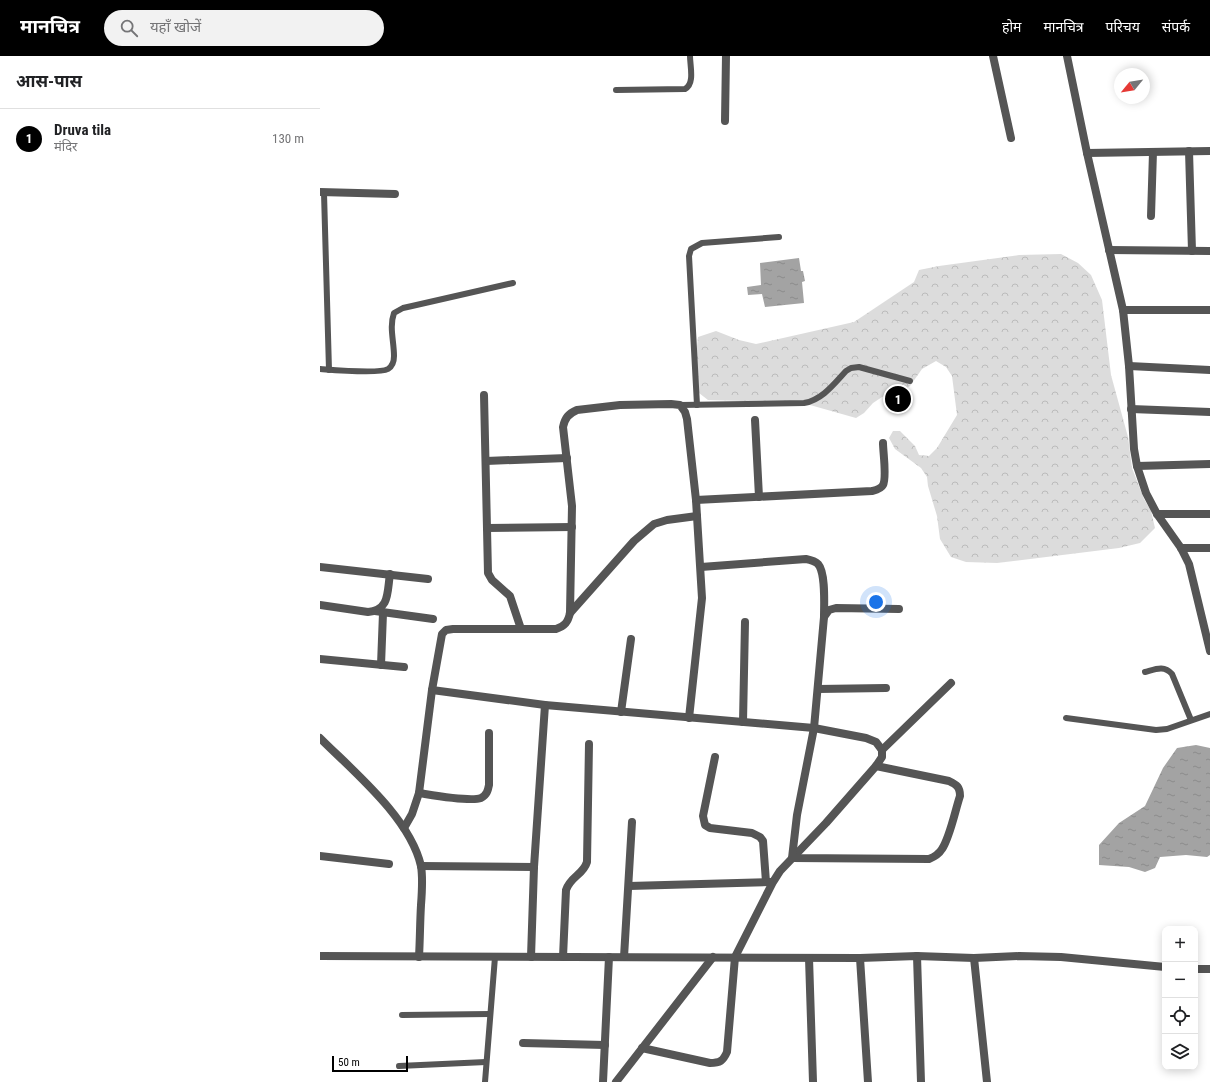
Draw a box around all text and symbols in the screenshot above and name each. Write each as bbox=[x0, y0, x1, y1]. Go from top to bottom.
search box bbox=[104, 10, 384, 46]
text: मानचित्र bbox=[20, 15, 80, 38]
icon: search bbox=[118, 17, 140, 39]
text: यहाँ खोजें bbox=[150, 18, 201, 36]
text: होम bbox=[1002, 19, 1021, 35]
text: मानचित्र bbox=[1043, 19, 1084, 35]
text: परिचय bbox=[1106, 19, 1140, 35]
text: संपर्क bbox=[1162, 19, 1190, 35]
north arrow bbox=[1114, 68, 1150, 104]
text: आस-पास bbox=[16, 71, 82, 91]
text: Druva tila bbox=[54, 121, 111, 139]
text: 1 bbox=[26, 131, 32, 146]
text: 130 m bbox=[272, 131, 304, 146]
text: मंदिर bbox=[54, 139, 77, 154]
pin: 1 bbox=[885, 384, 911, 414]
your location bbox=[866, 592, 886, 612]
map controls bbox=[1162, 926, 1198, 1070]
button: + bbox=[1162, 926, 1198, 962]
button: − bbox=[1162, 962, 1198, 998]
button: locate bbox=[1162, 998, 1198, 1034]
button: layers bbox=[1162, 1034, 1198, 1070]
scale bar bbox=[332, 1054, 408, 1073]
text: 50 m bbox=[338, 1056, 360, 1069]

